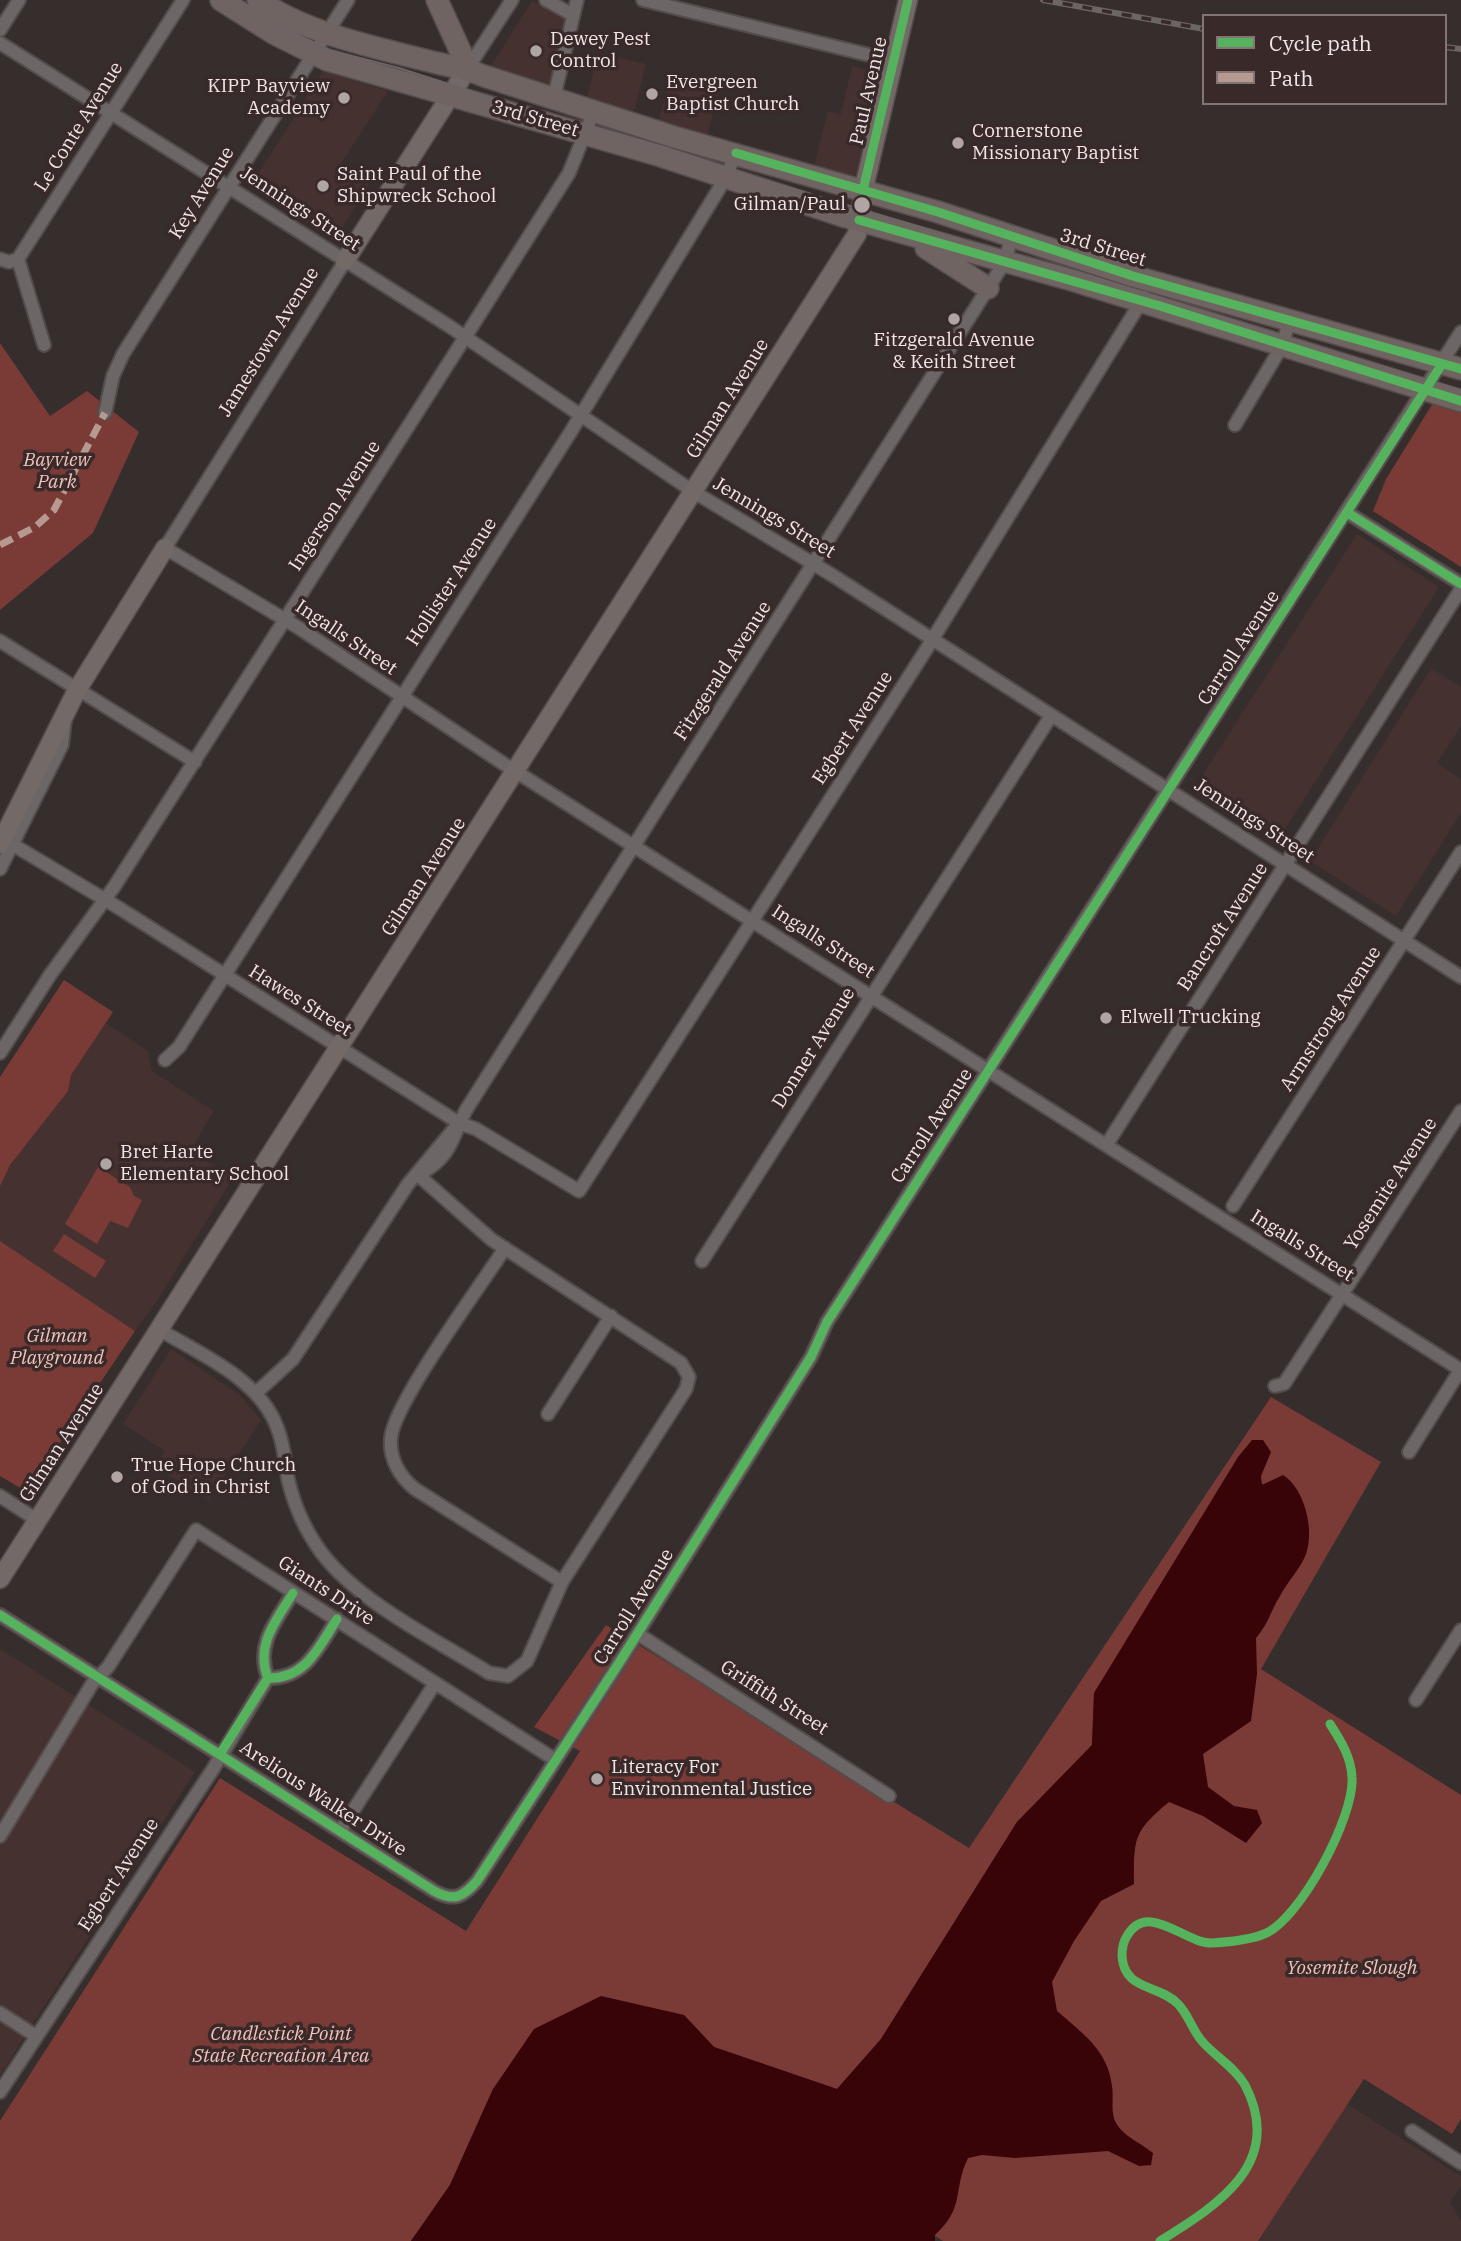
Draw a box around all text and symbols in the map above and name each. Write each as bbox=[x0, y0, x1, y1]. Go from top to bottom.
legend bbox=[1202, 14, 1447, 105]
place label: Dewey Pest Control bbox=[550, 29, 650, 73]
text: Cycle path bbox=[1269, 29, 1372, 57]
street label: Paul Avenue bbox=[845, 35, 893, 147]
marker: Dewey Pest Control bbox=[528, 43, 544, 59]
street label: Le Conte Avenue bbox=[30, 58, 128, 196]
text: Path bbox=[1269, 64, 1314, 92]
place label: Evergreen Baptist Church bbox=[666, 72, 800, 116]
place label: KIPP Bayview Academy bbox=[207, 76, 330, 120]
marker: Evergreen Baptist Church bbox=[644, 86, 660, 102]
marker: KIPP Bayview Academy bbox=[336, 90, 352, 106]
street label: 3rd Street bbox=[489, 96, 581, 142]
place label: Cornerstone Missionary Baptist bbox=[972, 121, 1139, 165]
marker: Cornerstone Missionary Baptist bbox=[950, 135, 966, 151]
street label: Key Avenue bbox=[165, 143, 239, 243]
street label: Jennings Street bbox=[236, 162, 364, 256]
place label: Saint Paul of the Shipwreck School bbox=[337, 164, 496, 208]
marker: Saint Paul of the Shipwreck School bbox=[315, 178, 331, 194]
place label: Gilman/Paul bbox=[734, 194, 846, 216]
marker: Gilman/Paul bbox=[852, 195, 872, 215]
street label: 3rd Street bbox=[1057, 224, 1149, 272]
street label: Jamestown Avenue bbox=[214, 263, 324, 421]
marker: Fitzgerald Avenue & Keith Street bbox=[946, 311, 962, 327]
place label: Fitzgerald Avenue & Keith Street bbox=[873, 330, 1035, 374]
street label: Gilman Avenue bbox=[682, 335, 774, 463]
street label: Ingerson Avenue bbox=[284, 437, 386, 575]
park label: Bayview Park bbox=[23, 450, 91, 494]
street label: Jennings Street bbox=[709, 473, 839, 563]
street label: Hollister Avenue bbox=[402, 513, 502, 651]
street label: Carroll Avenue bbox=[1193, 586, 1285, 710]
street label: Ingalls Street bbox=[291, 596, 401, 680]
street label: Fitzgerald Avenue bbox=[669, 597, 777, 745]
street label: Egbert Avenue bbox=[808, 667, 898, 789]
street label: Jennings Street bbox=[1190, 774, 1318, 868]
street label: Gilman Avenue bbox=[377, 813, 471, 941]
street label: Bancroft Avenue bbox=[1173, 859, 1273, 995]
street label: Ingalls Street bbox=[767, 900, 879, 984]
street label: Armstrong Avenue bbox=[1276, 942, 1386, 1096]
street label: Hawes Street bbox=[244, 960, 356, 1042]
street label: Donner Avenue bbox=[768, 983, 860, 1113]
place label: Elwell Trucking bbox=[1120, 1007, 1261, 1029]
marker: Elwell Trucking bbox=[1098, 1010, 1114, 1026]
street label: Carroll Avenue bbox=[886, 1064, 978, 1188]
street label: Yosemite Avenue bbox=[1340, 1114, 1442, 1254]
place label: Bret Harte Elementary School bbox=[120, 1142, 289, 1186]
marker: Bret Harte Elementary School bbox=[98, 1156, 114, 1172]
street label: Ingalls Street bbox=[1246, 1205, 1358, 1287]
park label: Gilman Playground bbox=[10, 1326, 104, 1370]
street label: Gilman Avenue bbox=[15, 1379, 109, 1507]
place label: True Hope Church of God in Christ bbox=[131, 1455, 296, 1499]
marker: True Hope Church of God in Christ bbox=[109, 1469, 125, 1485]
street label: Carroll Avenue bbox=[589, 1545, 679, 1669]
street label: Giants Drive bbox=[273, 1551, 379, 1631]
street label: Griffith Street bbox=[716, 1656, 832, 1740]
street label: Arelious Walker Drive bbox=[235, 1736, 411, 1862]
place label: Literacy For Environmental Justice bbox=[611, 1757, 812, 1801]
marker: Literacy For Environmental Justice bbox=[589, 1771, 605, 1787]
street label: Egbert Avenue bbox=[74, 1814, 164, 1936]
park label: Yosemite Slough bbox=[1287, 1958, 1417, 1980]
park label: Candlestick Point State Recreation Area bbox=[193, 2024, 369, 2068]

